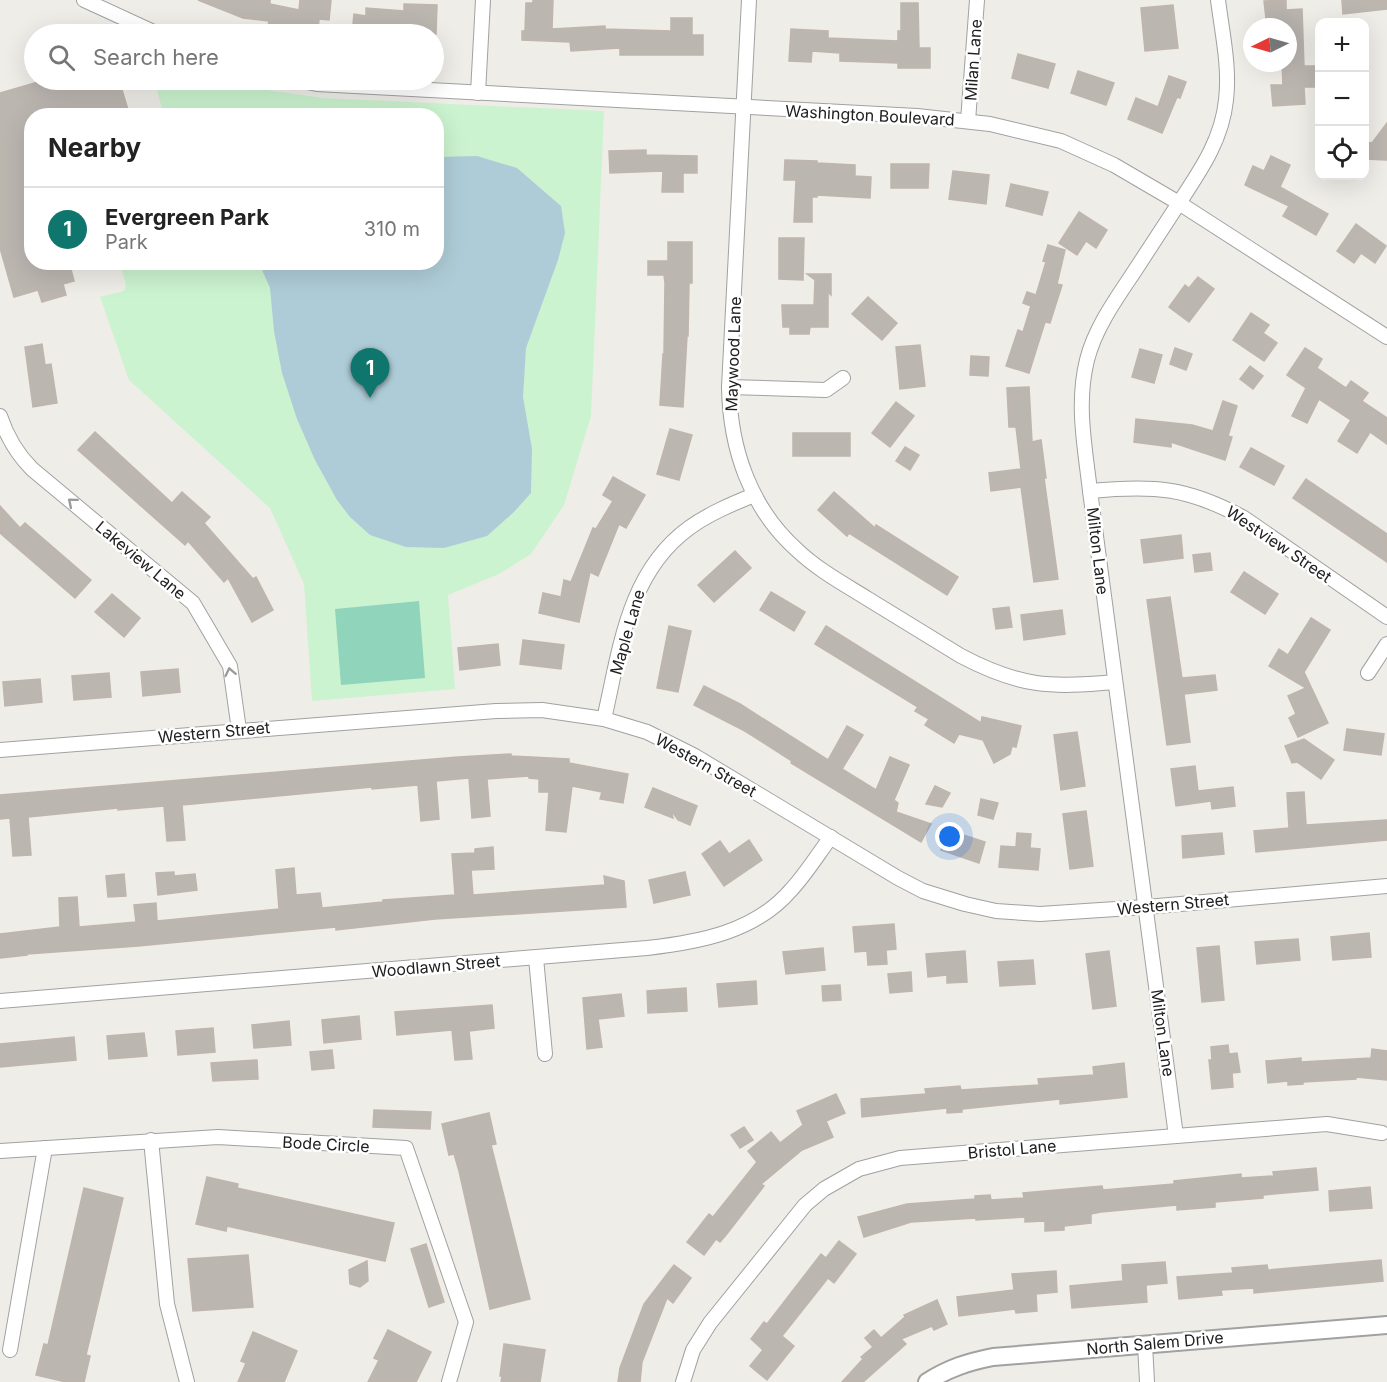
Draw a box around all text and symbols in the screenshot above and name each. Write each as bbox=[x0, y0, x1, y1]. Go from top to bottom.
street label: Milan Lane bbox=[960, 18, 986, 102]
north arrow bbox=[1243, 18, 1297, 72]
map controls bbox=[1315, 18, 1369, 180]
button: + bbox=[1315, 18, 1369, 72]
search box bbox=[24, 24, 444, 90]
icon: search bbox=[45, 41, 78, 74]
text: Search here bbox=[93, 44, 219, 70]
button: − bbox=[1315, 72, 1369, 126]
street label: Washington Boulevard bbox=[785, 101, 955, 129]
button: locate bbox=[1315, 126, 1369, 180]
text: Nearby bbox=[48, 132, 141, 163]
text: Evergreen Park bbox=[105, 204, 269, 230]
text: 1 bbox=[63, 217, 72, 241]
text: 310 m bbox=[364, 217, 420, 241]
text: Park bbox=[105, 230, 148, 254]
street label: Maywood Lane bbox=[721, 296, 745, 412]
pin: 1 bbox=[350, 348, 389, 398]
one-way arrow bbox=[68, 498, 79, 509]
street label: Westview Street bbox=[1222, 501, 1336, 587]
street label: Milton Lane bbox=[1083, 506, 1113, 596]
street label: Lakeview Lane bbox=[92, 516, 190, 604]
street label: Maple Lane bbox=[605, 587, 649, 677]
one-way arrow bbox=[224, 668, 237, 678]
street label: Western Street bbox=[157, 717, 271, 747]
street label: Western Street bbox=[652, 729, 760, 801]
your location bbox=[935, 822, 964, 851]
street label: Western Street bbox=[1116, 889, 1230, 919]
street label: Woodlawn Street bbox=[371, 950, 501, 982]
street label: Milton Lane bbox=[1147, 988, 1179, 1078]
street label: Bode Circle bbox=[282, 1132, 370, 1156]
street label: Bristol Lane bbox=[967, 1135, 1057, 1163]
street label: North Salem Drive bbox=[1085, 1327, 1225, 1359]

